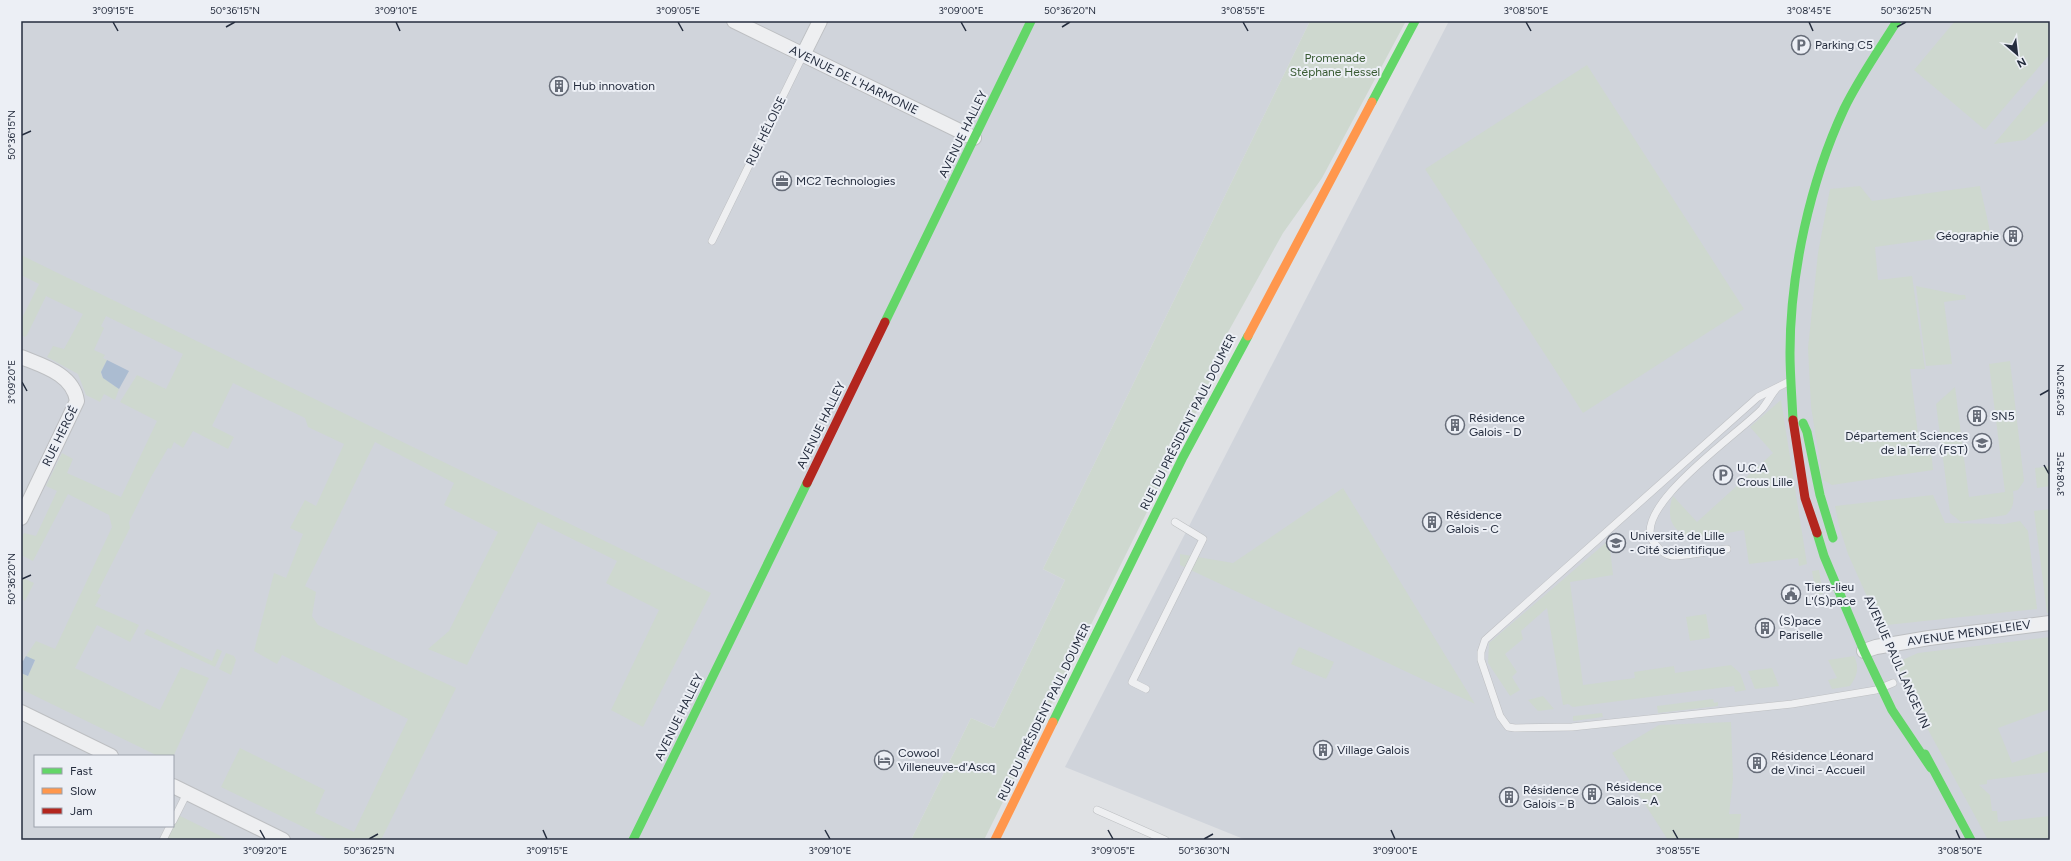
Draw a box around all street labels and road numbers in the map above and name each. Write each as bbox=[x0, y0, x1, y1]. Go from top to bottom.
street label: AVENUE DE L'HARMONIE bbox=[787, 43, 921, 117]
street label: AVENUE HALLEY bbox=[936, 88, 990, 180]
street label: RUE HÉLOISE bbox=[743, 94, 789, 168]
street label: RUE DU PRÉSIDENT PAUL DOUMER bbox=[1137, 332, 1239, 512]
street label: AVENUE HALLEY bbox=[794, 379, 848, 471]
street label: RUE HERGÉ bbox=[39, 403, 81, 469]
street label: AVENUE PAUL LANGEVIN bbox=[1861, 593, 1933, 731]
street label: AVENUE MENDELEIEV bbox=[1906, 617, 2032, 649]
street label: RUE DU PRÉSIDENT PAUL DOUMER bbox=[995, 621, 1093, 803]
street label: AVENUE HALLEY bbox=[652, 671, 706, 763]

